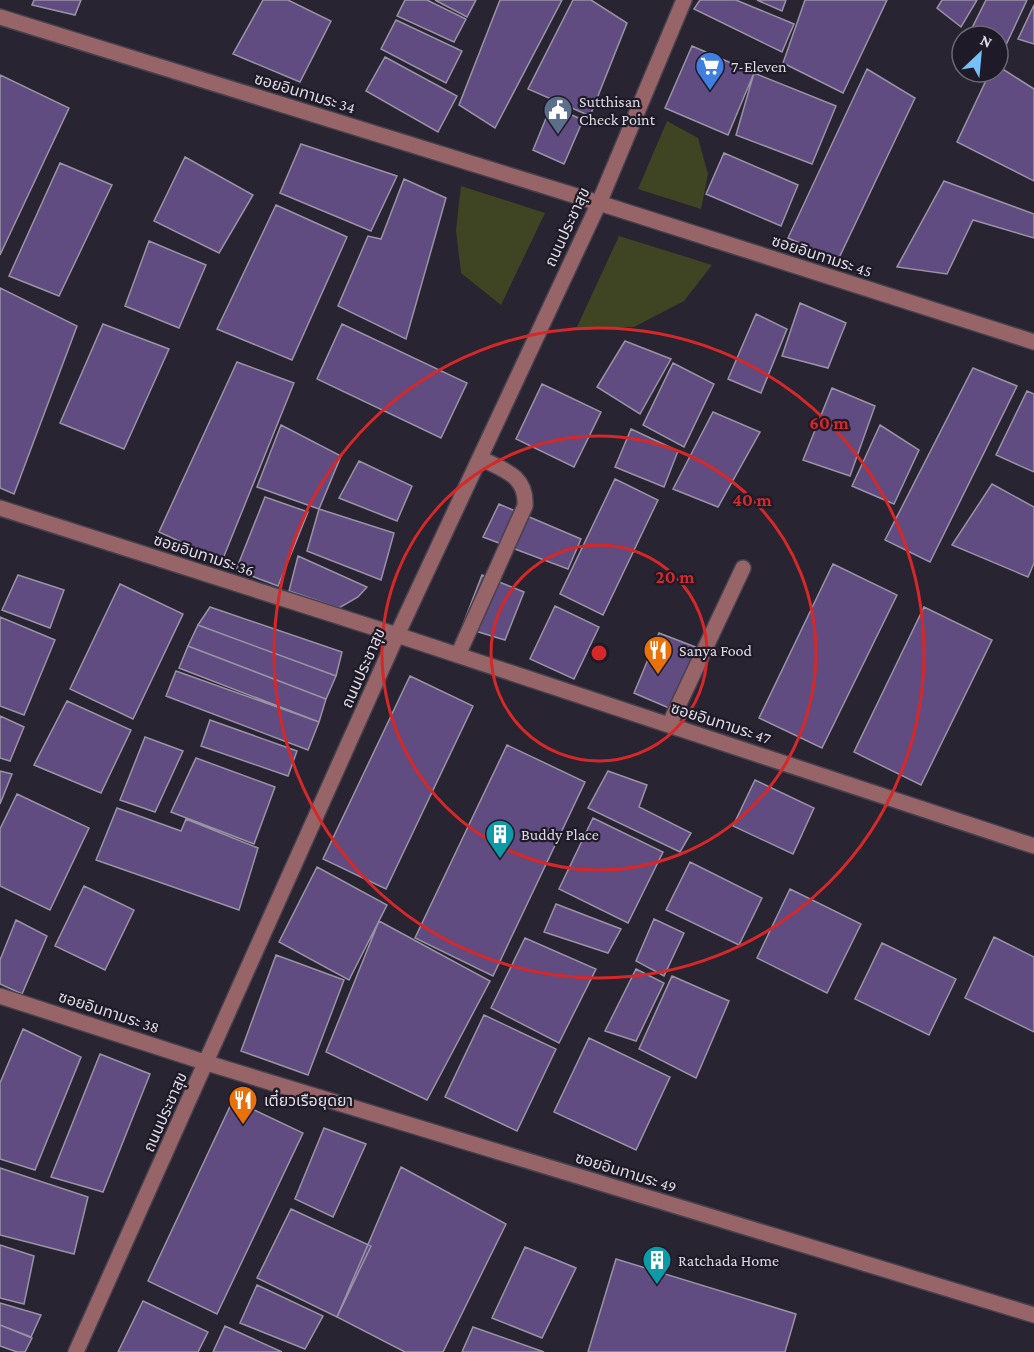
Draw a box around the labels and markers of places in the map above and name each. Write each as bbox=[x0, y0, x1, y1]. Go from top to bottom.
supermarket icon: 7-Eleven bbox=[694, 50, 726, 92]
place label: 7-Eleven bbox=[731, 58, 787, 75]
place label: Sutthisan Check Point bbox=[579, 93, 656, 128]
public building icon: Sutthisan Check Point bbox=[542, 94, 574, 136]
restaurant icon: Sanya Food bbox=[642, 634, 674, 676]
place label: Sanya Food bbox=[679, 642, 753, 660]
centre of rings bbox=[589, 643, 609, 663]
building icon: Buddy Place bbox=[484, 818, 516, 860]
place label: Buddy Place bbox=[521, 826, 599, 844]
restaurant icon: เตี๋ยวเรือยุดยา bbox=[227, 1084, 259, 1126]
place label: เตี๋ยวเรือยุดยา bbox=[264, 1089, 353, 1110]
building icon: Ratchada Home bbox=[641, 1244, 673, 1286]
place label: Ratchada Home bbox=[678, 1252, 779, 1269]

